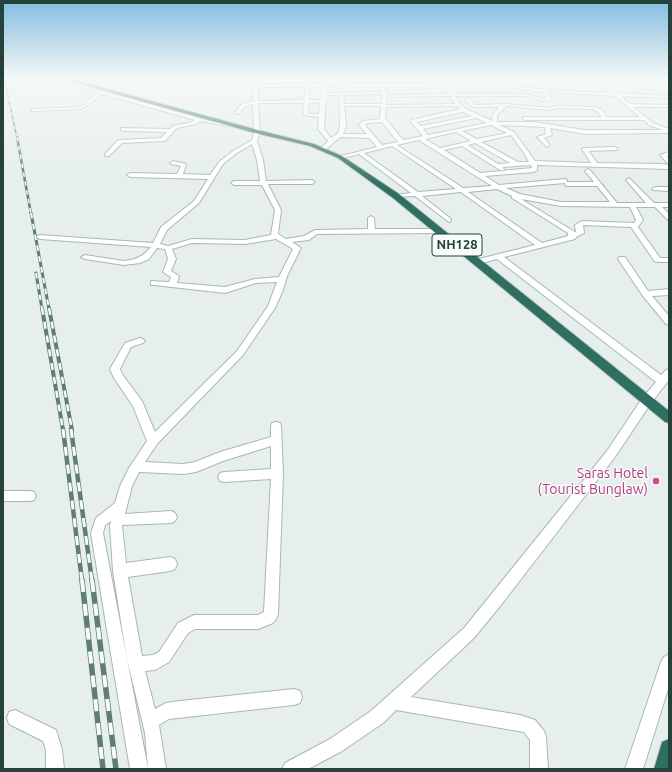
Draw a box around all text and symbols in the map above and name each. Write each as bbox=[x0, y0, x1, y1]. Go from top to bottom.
road number: NH128 bbox=[432, 234, 482, 256]
place label: Saras Hotel (Tourist Bunglaw) bbox=[538, 465, 648, 498]
marker: Saras Hotel (Tourist Bunglaw) bbox=[651, 476, 661, 486]

